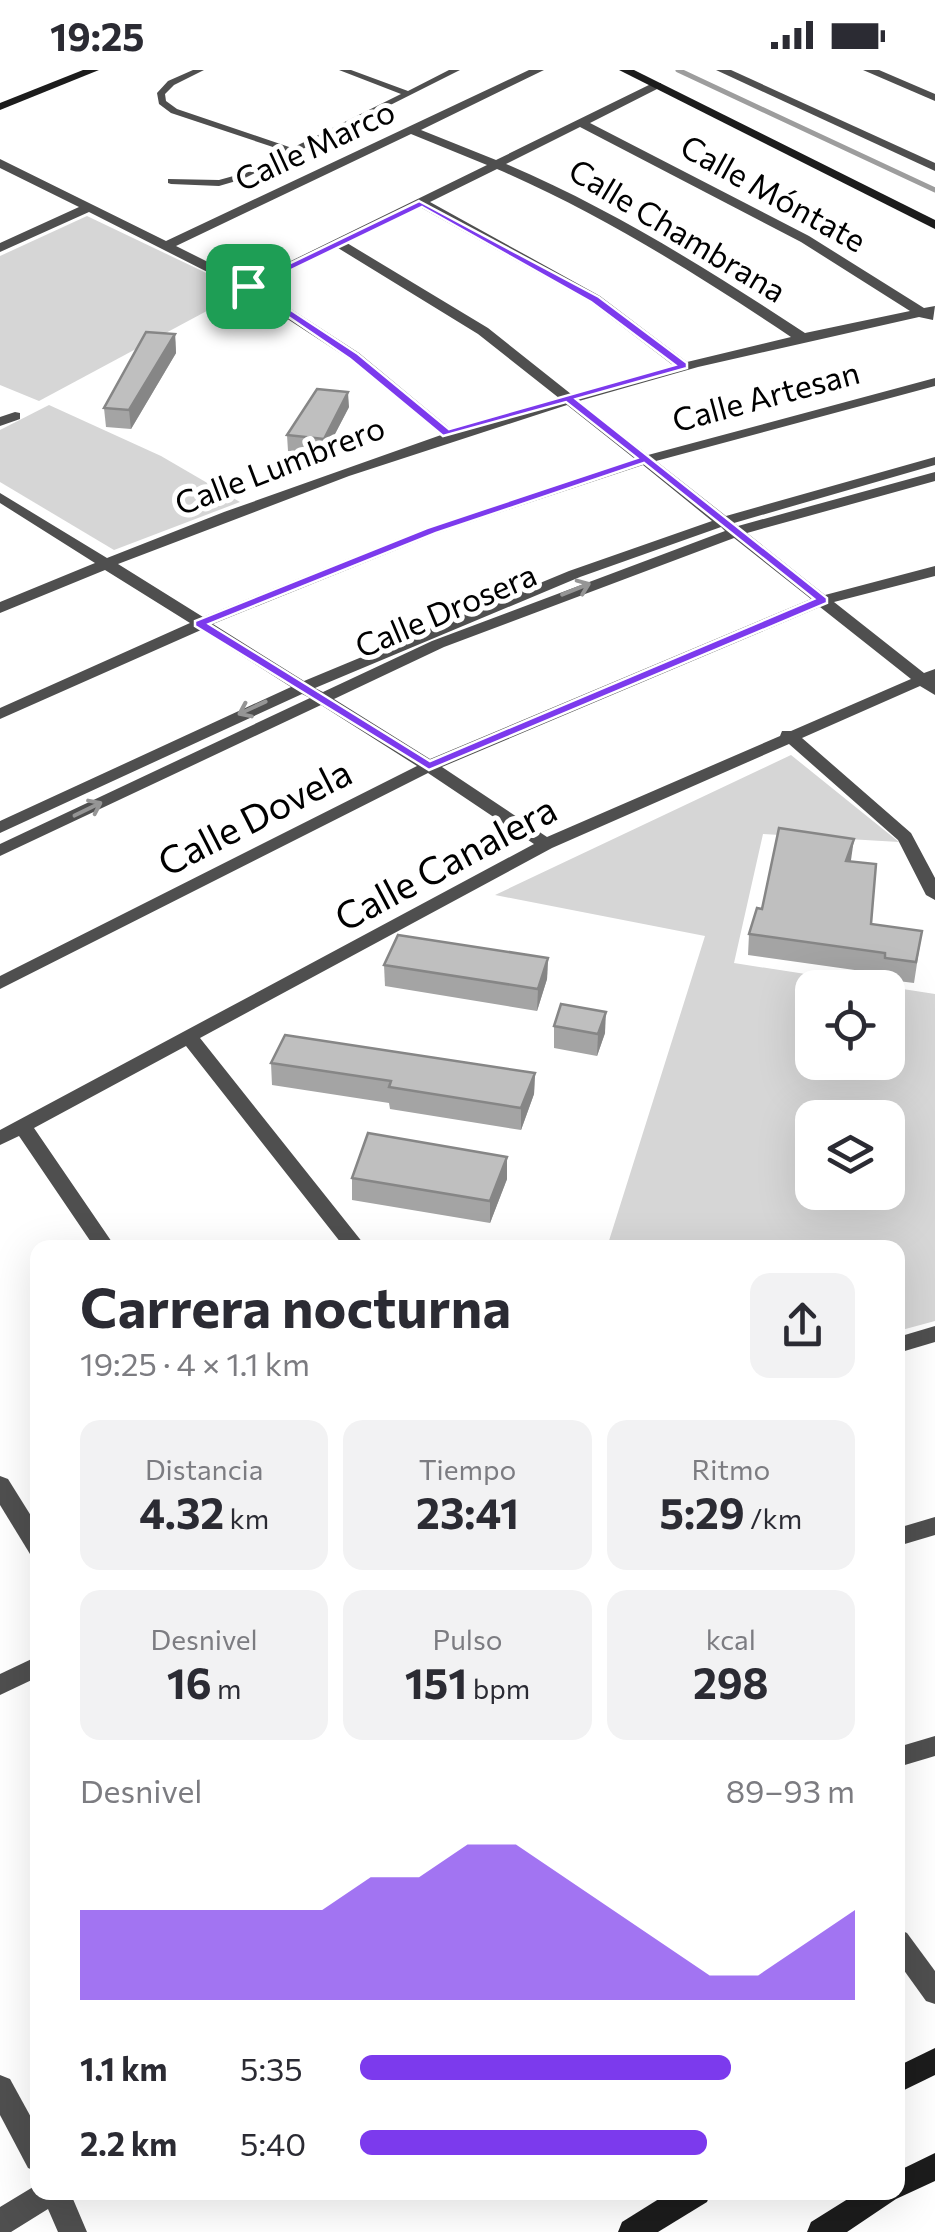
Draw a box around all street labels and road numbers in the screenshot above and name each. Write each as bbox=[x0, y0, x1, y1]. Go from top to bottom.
street label: Calle Marco bbox=[228, 90, 401, 199]
street label: Calle Móntate bbox=[674, 125, 874, 260]
street label: Calle Chambrana bbox=[562, 149, 794, 310]
street label: Calle Artesan bbox=[667, 351, 863, 439]
street label: Calle Lumbrero bbox=[169, 406, 390, 522]
street label: Calle Drosera bbox=[348, 553, 542, 665]
street label: Calle Dovela bbox=[149, 747, 359, 885]
street label: Calle Canalera bbox=[326, 784, 564, 940]

